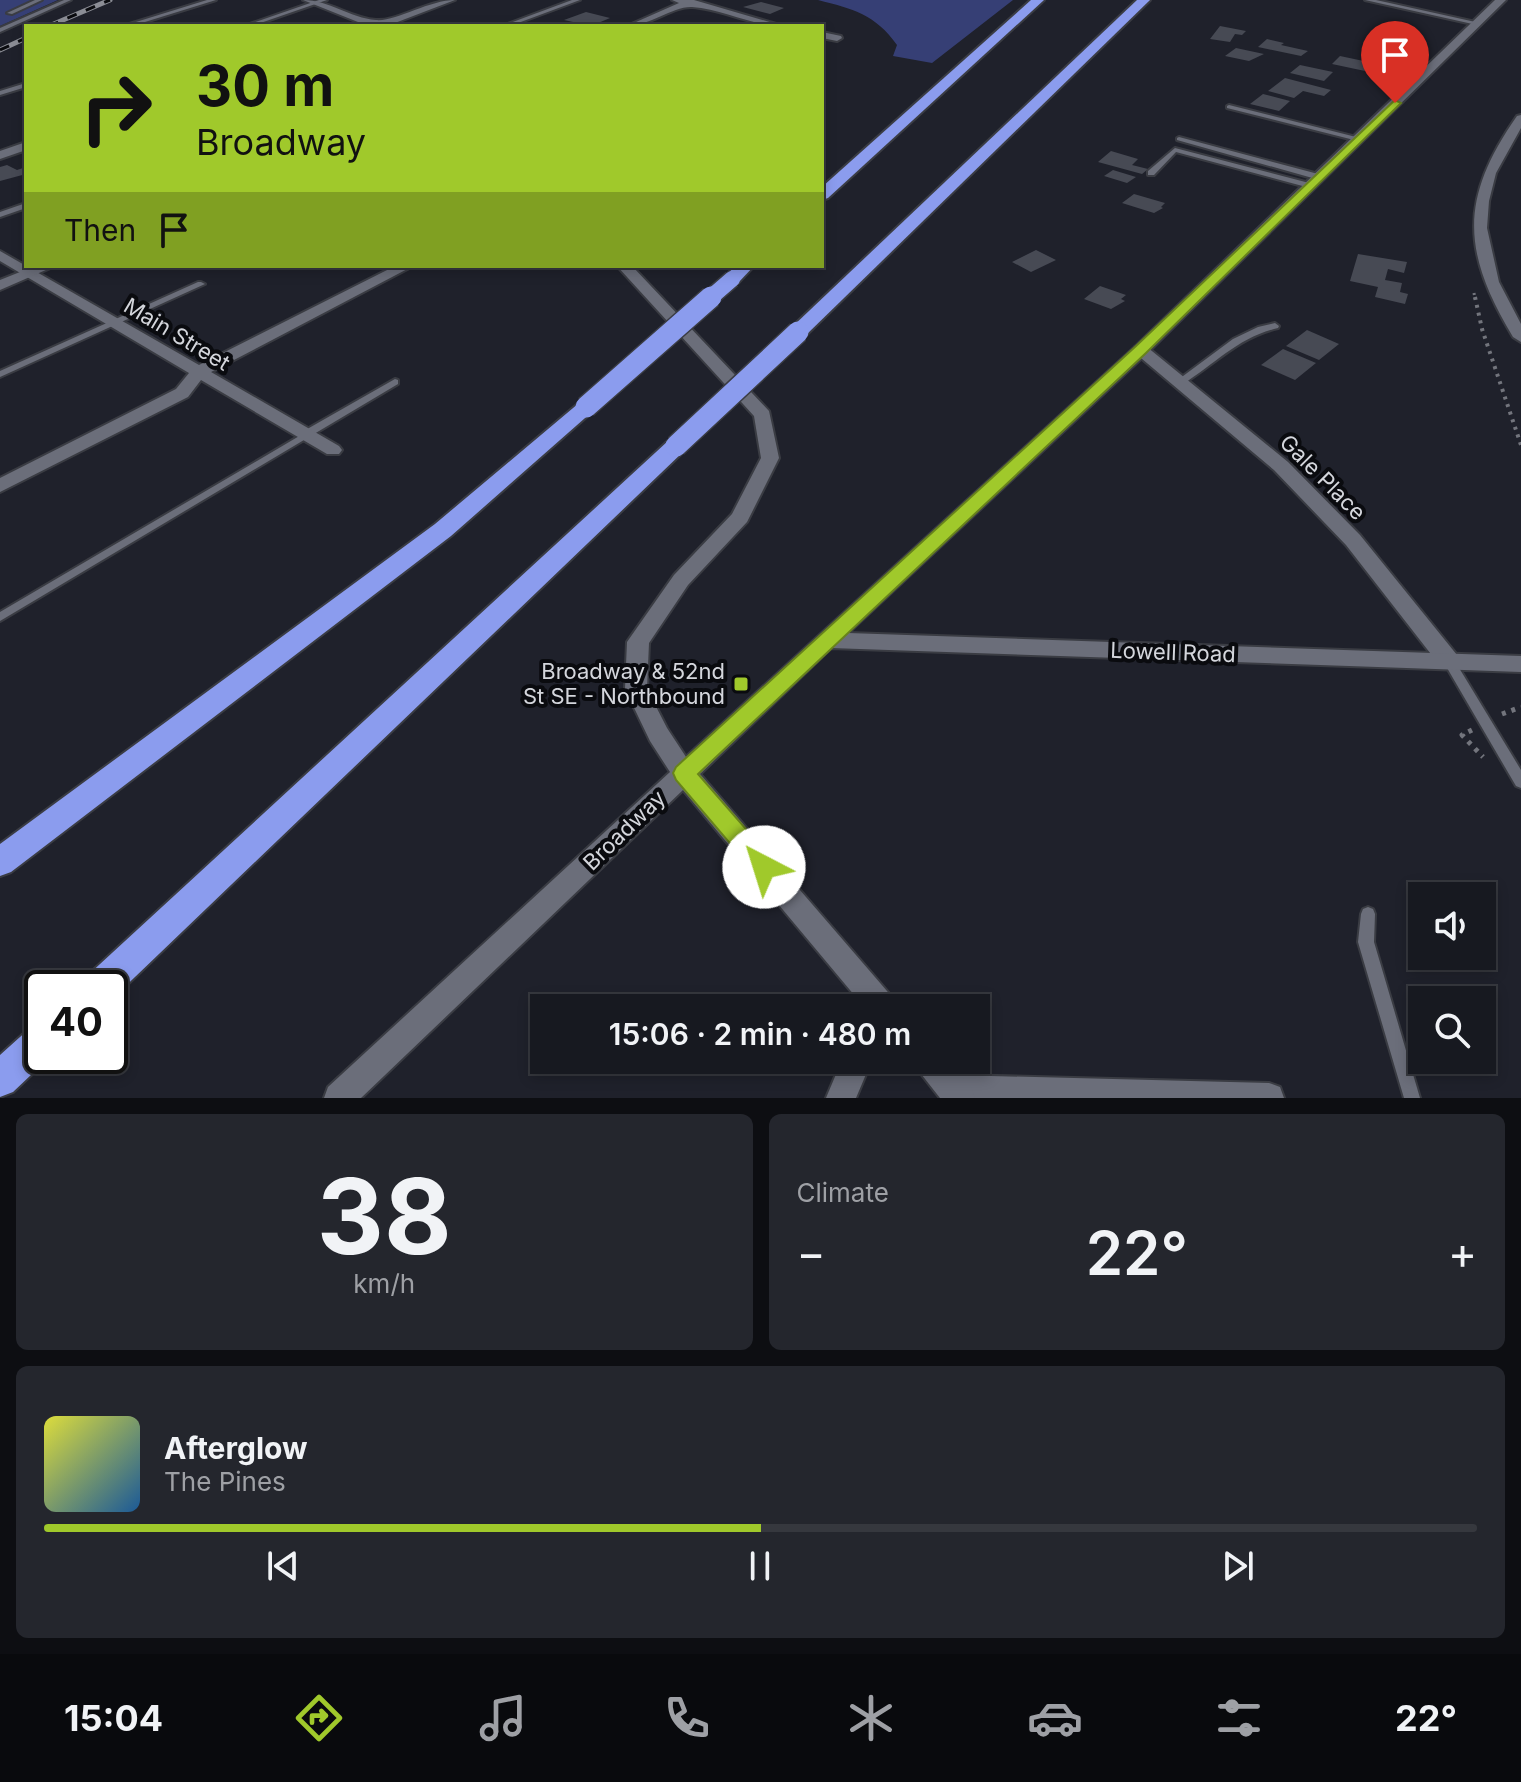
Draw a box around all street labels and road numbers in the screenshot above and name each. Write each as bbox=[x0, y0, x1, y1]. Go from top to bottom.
street label: Main Street bbox=[119, 292, 235, 376]
street label: Gale Place bbox=[1275, 429, 1371, 525]
street label: Lowell Road bbox=[1110, 637, 1236, 667]
street label: Broadway bbox=[578, 785, 670, 875]

